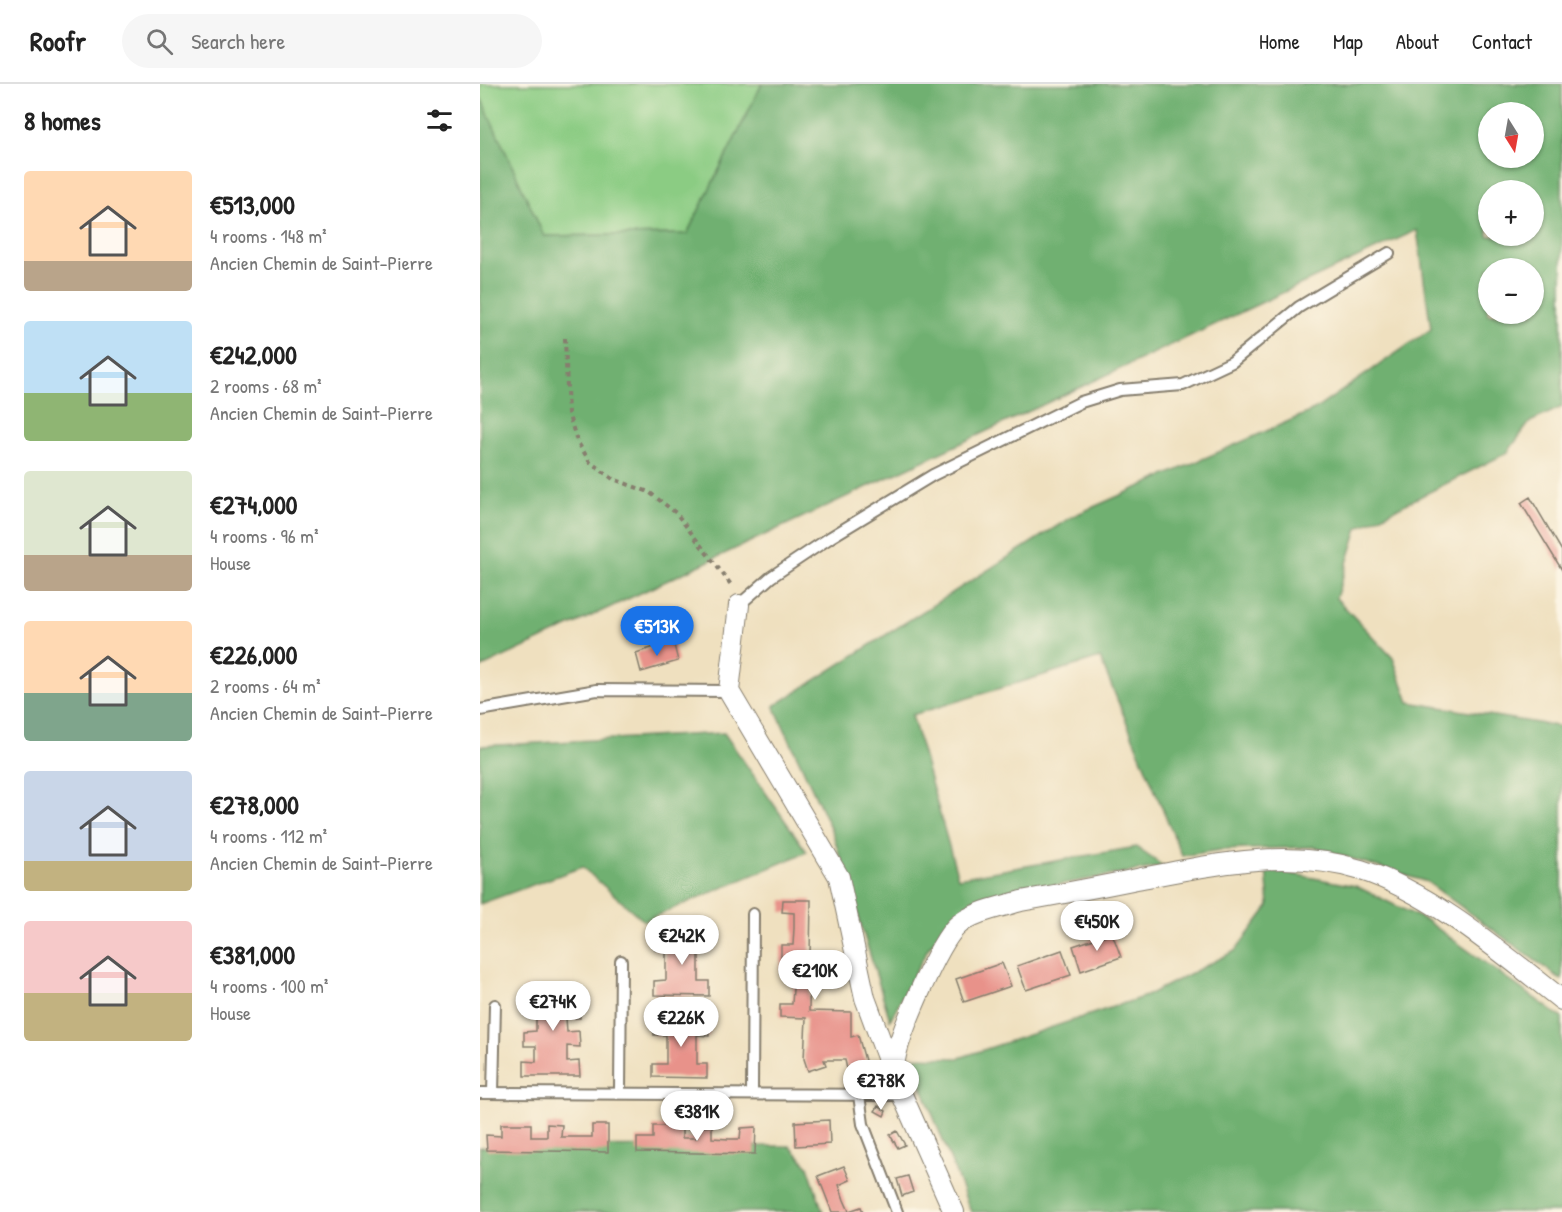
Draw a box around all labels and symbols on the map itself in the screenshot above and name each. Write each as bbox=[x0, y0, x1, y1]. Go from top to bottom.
north arrow bbox=[1478, 102, 1544, 168]
pin: €513K bbox=[615, 606, 699, 657]
pin: €450K bbox=[1055, 901, 1139, 952]
pin: €242K bbox=[640, 915, 724, 966]
pin: €210K bbox=[773, 950, 857, 1001]
pin: €274K bbox=[511, 981, 595, 1032]
pin: €226K bbox=[639, 997, 723, 1048]
pin: €278K bbox=[839, 1060, 923, 1111]
pin: €381K bbox=[655, 1091, 739, 1142]

